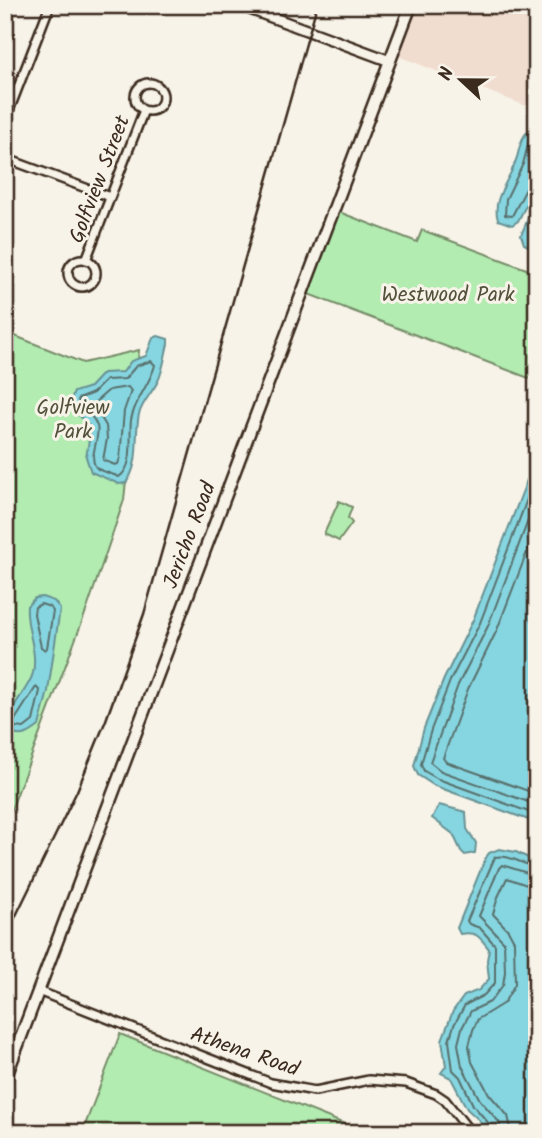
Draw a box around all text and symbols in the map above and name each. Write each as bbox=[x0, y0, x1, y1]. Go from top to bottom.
north arrow bbox=[426, 46, 496, 116]
text: N bbox=[431, 63, 463, 86]
street label: Golfview Street bbox=[61, 110, 140, 248]
park label: Westwood Park bbox=[381, 279, 515, 312]
park label: Golfview Park bbox=[37, 392, 110, 449]
street label: Jericho Road bbox=[155, 477, 226, 594]
street label: Athena Road bbox=[186, 1018, 304, 1087]

